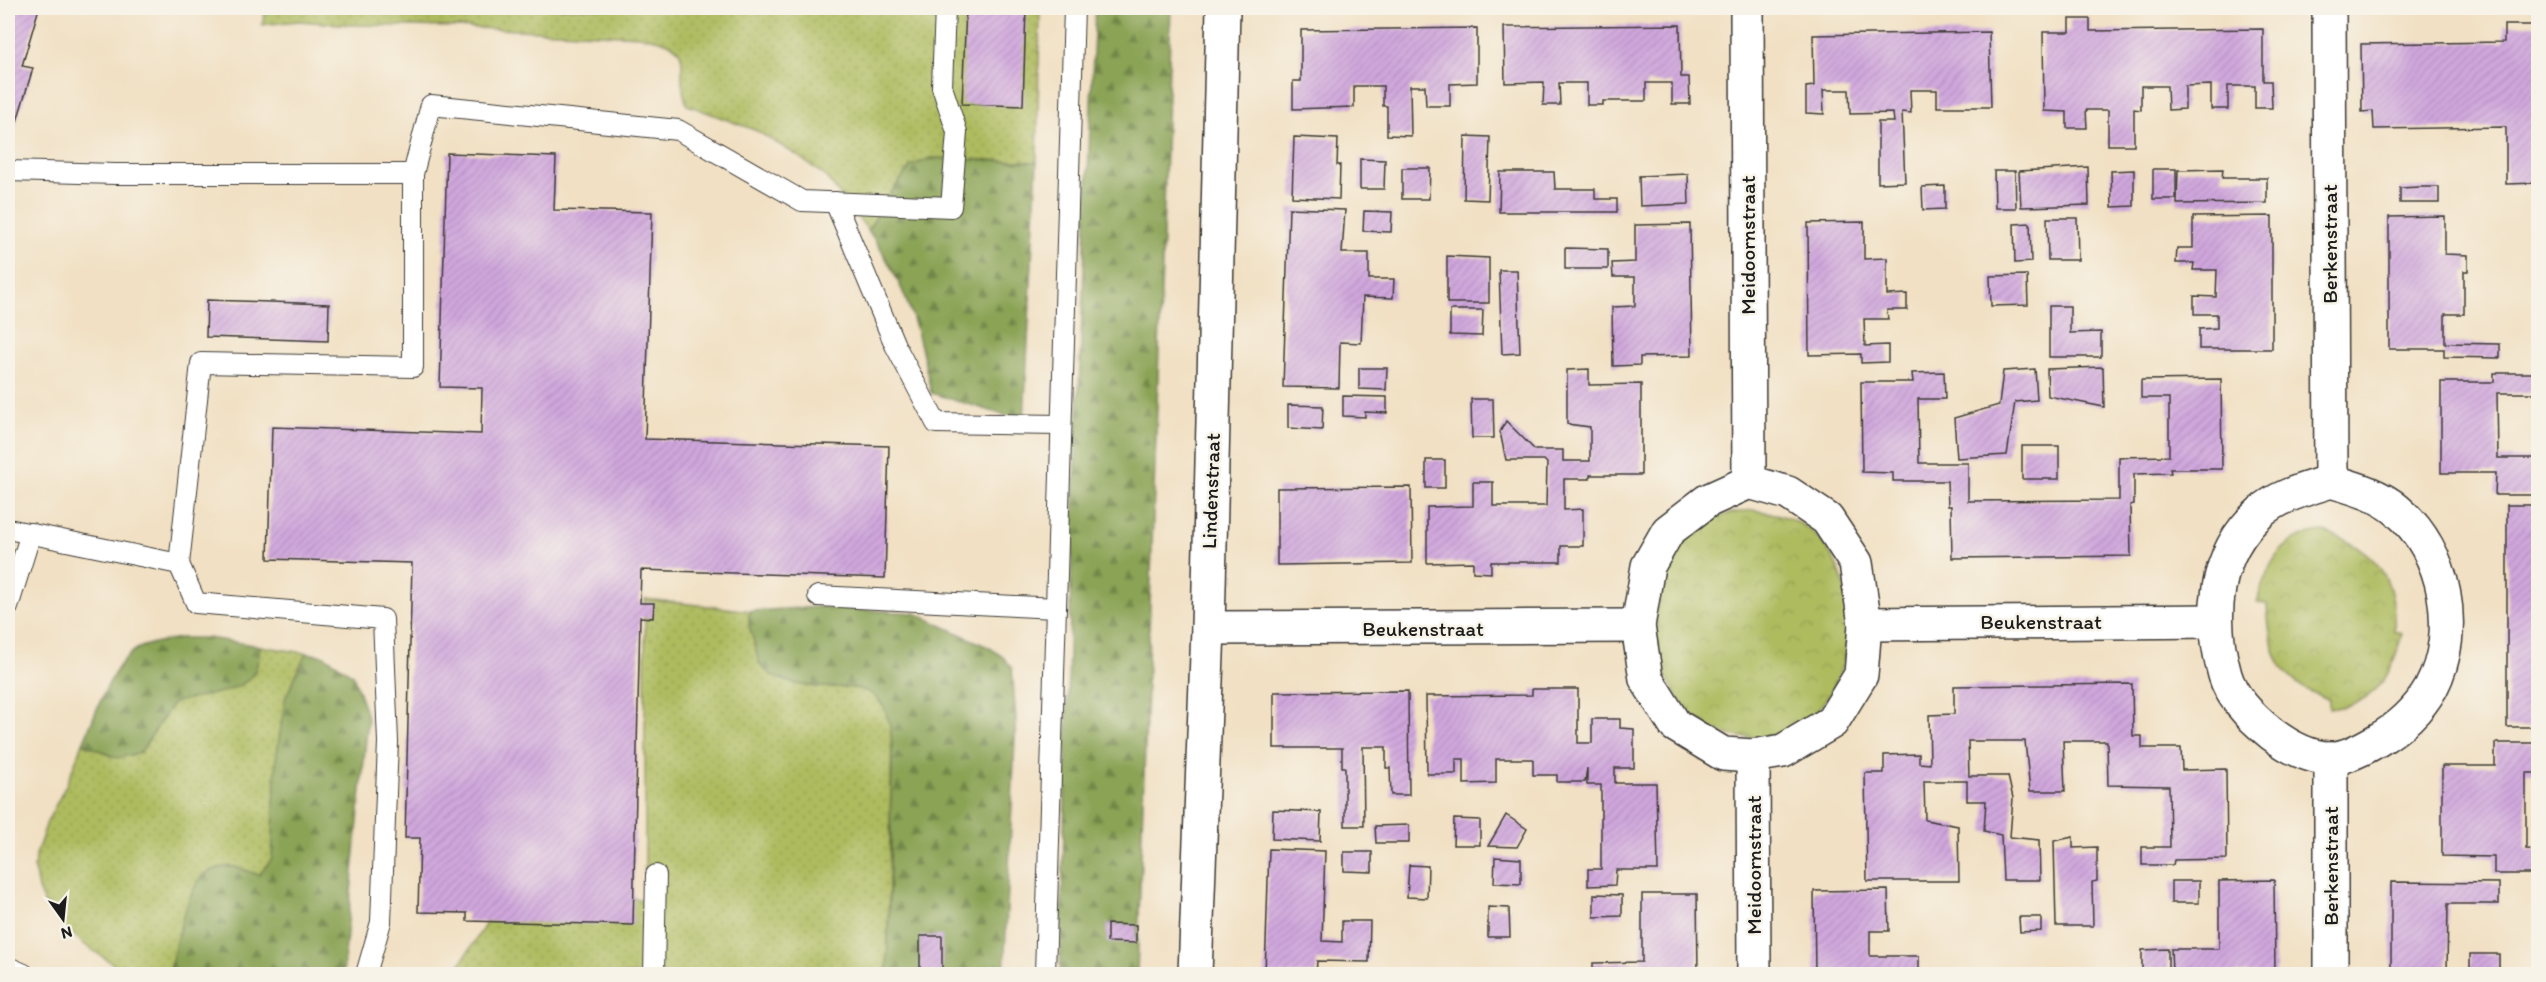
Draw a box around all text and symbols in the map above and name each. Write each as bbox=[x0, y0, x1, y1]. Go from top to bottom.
street label: Meidoornstraat bbox=[1735, 175, 1760, 315]
street label: Berkenstraat bbox=[2317, 184, 2342, 304]
street label: Lindenstraat bbox=[1196, 432, 1225, 549]
street label: Beukenstraat bbox=[1980, 609, 2102, 634]
street label: Beukenstraat bbox=[1362, 616, 1484, 641]
street label: Meidoornstraat bbox=[1741, 795, 1766, 935]
street label: Berkenstraat bbox=[2318, 806, 2343, 926]
north arrow bbox=[33, 889, 93, 949]
text: N bbox=[59, 922, 74, 944]

